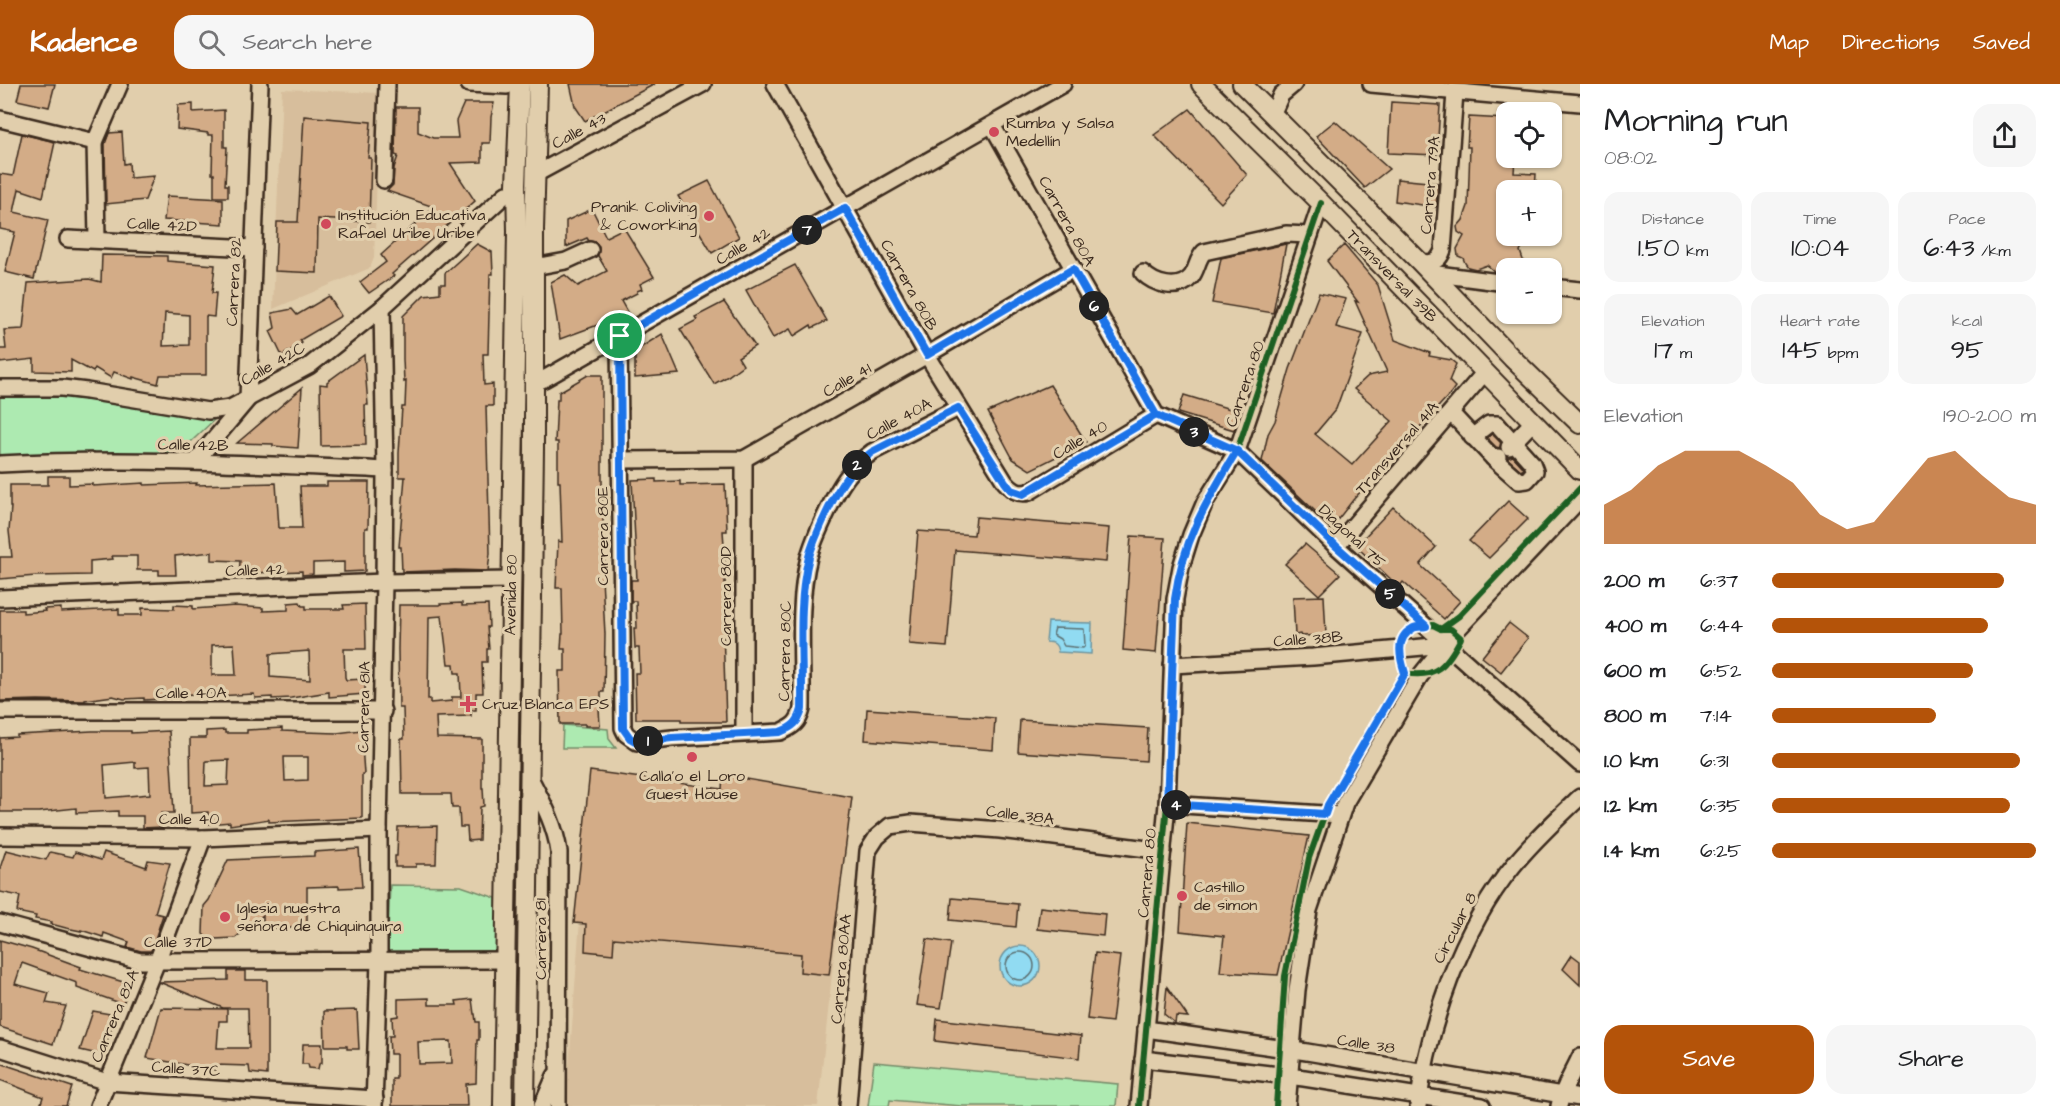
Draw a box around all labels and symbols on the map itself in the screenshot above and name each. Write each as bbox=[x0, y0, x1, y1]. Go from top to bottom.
street label: Calle 43 bbox=[548, 108, 610, 154]
place label: Rumba y Salsa Medellín bbox=[1006, 112, 1114, 152]
marker: Rumba y Salsa Medellín bbox=[987, 125, 1001, 139]
street label: Carrera 79A bbox=[1415, 135, 1445, 235]
street label: Carrera 80A bbox=[1033, 172, 1101, 270]
place label: Pranik Coliving & Coworking bbox=[591, 196, 697, 237]
place label: Institución Educativa Rafael Uribe Uribe bbox=[338, 204, 485, 244]
marker: Pranik Coliving & Coworking bbox=[702, 209, 716, 223]
street label: Calle 42D bbox=[126, 212, 198, 238]
pin: 7 bbox=[792, 215, 822, 245]
marker: Institución Educativa Rafael Uribe Uribe bbox=[319, 217, 333, 231]
street label: Calle 42 bbox=[712, 222, 774, 270]
street label: Transversal 39B bbox=[1342, 224, 1443, 328]
street label: Carrera 80B bbox=[875, 235, 943, 335]
street label: Carrera 82 bbox=[221, 237, 247, 327]
pin: 6 bbox=[1079, 291, 1109, 321]
pin bbox=[594, 310, 645, 361]
street label: Calle 42C bbox=[237, 337, 309, 391]
street label: Carrera 80 bbox=[1220, 338, 1270, 430]
street label: Calle 41 bbox=[819, 357, 875, 403]
street label: Calle 40A bbox=[863, 393, 935, 445]
street label: Transversal 41A bbox=[1350, 397, 1444, 499]
street label: Calle 40 bbox=[1048, 415, 1112, 465]
pin: 3 bbox=[1179, 417, 1209, 447]
street label: Calle 42B bbox=[157, 433, 229, 457]
pin: 2 bbox=[842, 450, 872, 480]
street label: Carrera 80E bbox=[592, 486, 614, 586]
street label: Diagonal 75 bbox=[1313, 499, 1391, 574]
street label: Carrera 80D bbox=[715, 546, 737, 646]
street label: Avenida 80 bbox=[499, 554, 523, 636]
street label: Calle 42 bbox=[225, 558, 285, 582]
pin: 5 bbox=[1375, 579, 1405, 609]
street label: Carrera 80C bbox=[773, 600, 797, 702]
street label: Calle 38B bbox=[1273, 626, 1344, 652]
street label: Carrera 81A bbox=[352, 661, 376, 753]
street label: Calle 40A bbox=[156, 682, 226, 704]
place label: Cruz Blanca EPS bbox=[482, 693, 609, 715]
marker: Cruz Blanca EPS bbox=[459, 695, 477, 713]
pin: 1 bbox=[633, 726, 663, 756]
marker: Calla'o el Loro Guest House bbox=[685, 750, 699, 764]
place label: Calla'o el Loro Guest House bbox=[639, 765, 745, 805]
pin: 4 bbox=[1161, 790, 1191, 820]
street label: Calle 38A bbox=[985, 800, 1055, 830]
street label: Calle 40 bbox=[159, 808, 219, 830]
street label: Carrera 80 bbox=[1132, 827, 1162, 919]
place label: Castillo de simon bbox=[1194, 876, 1257, 916]
marker: Castillo de simon bbox=[1175, 889, 1189, 903]
street label: Circular 8 bbox=[1428, 889, 1482, 967]
place label: Iglesia nuestra señora de Chiquinquira bbox=[237, 897, 402, 937]
street label: Carrera 81 bbox=[530, 898, 552, 980]
marker: Iglesia nuestra señora de Chiquinquira bbox=[218, 910, 232, 924]
street label: Carrera 80AA bbox=[825, 913, 857, 1025]
street label: Calle 37D bbox=[144, 931, 212, 953]
street label: Carrera 82A bbox=[86, 966, 144, 1066]
street label: Calle 38 bbox=[1336, 1029, 1396, 1059]
street label: Calle 37C bbox=[151, 1056, 221, 1082]

